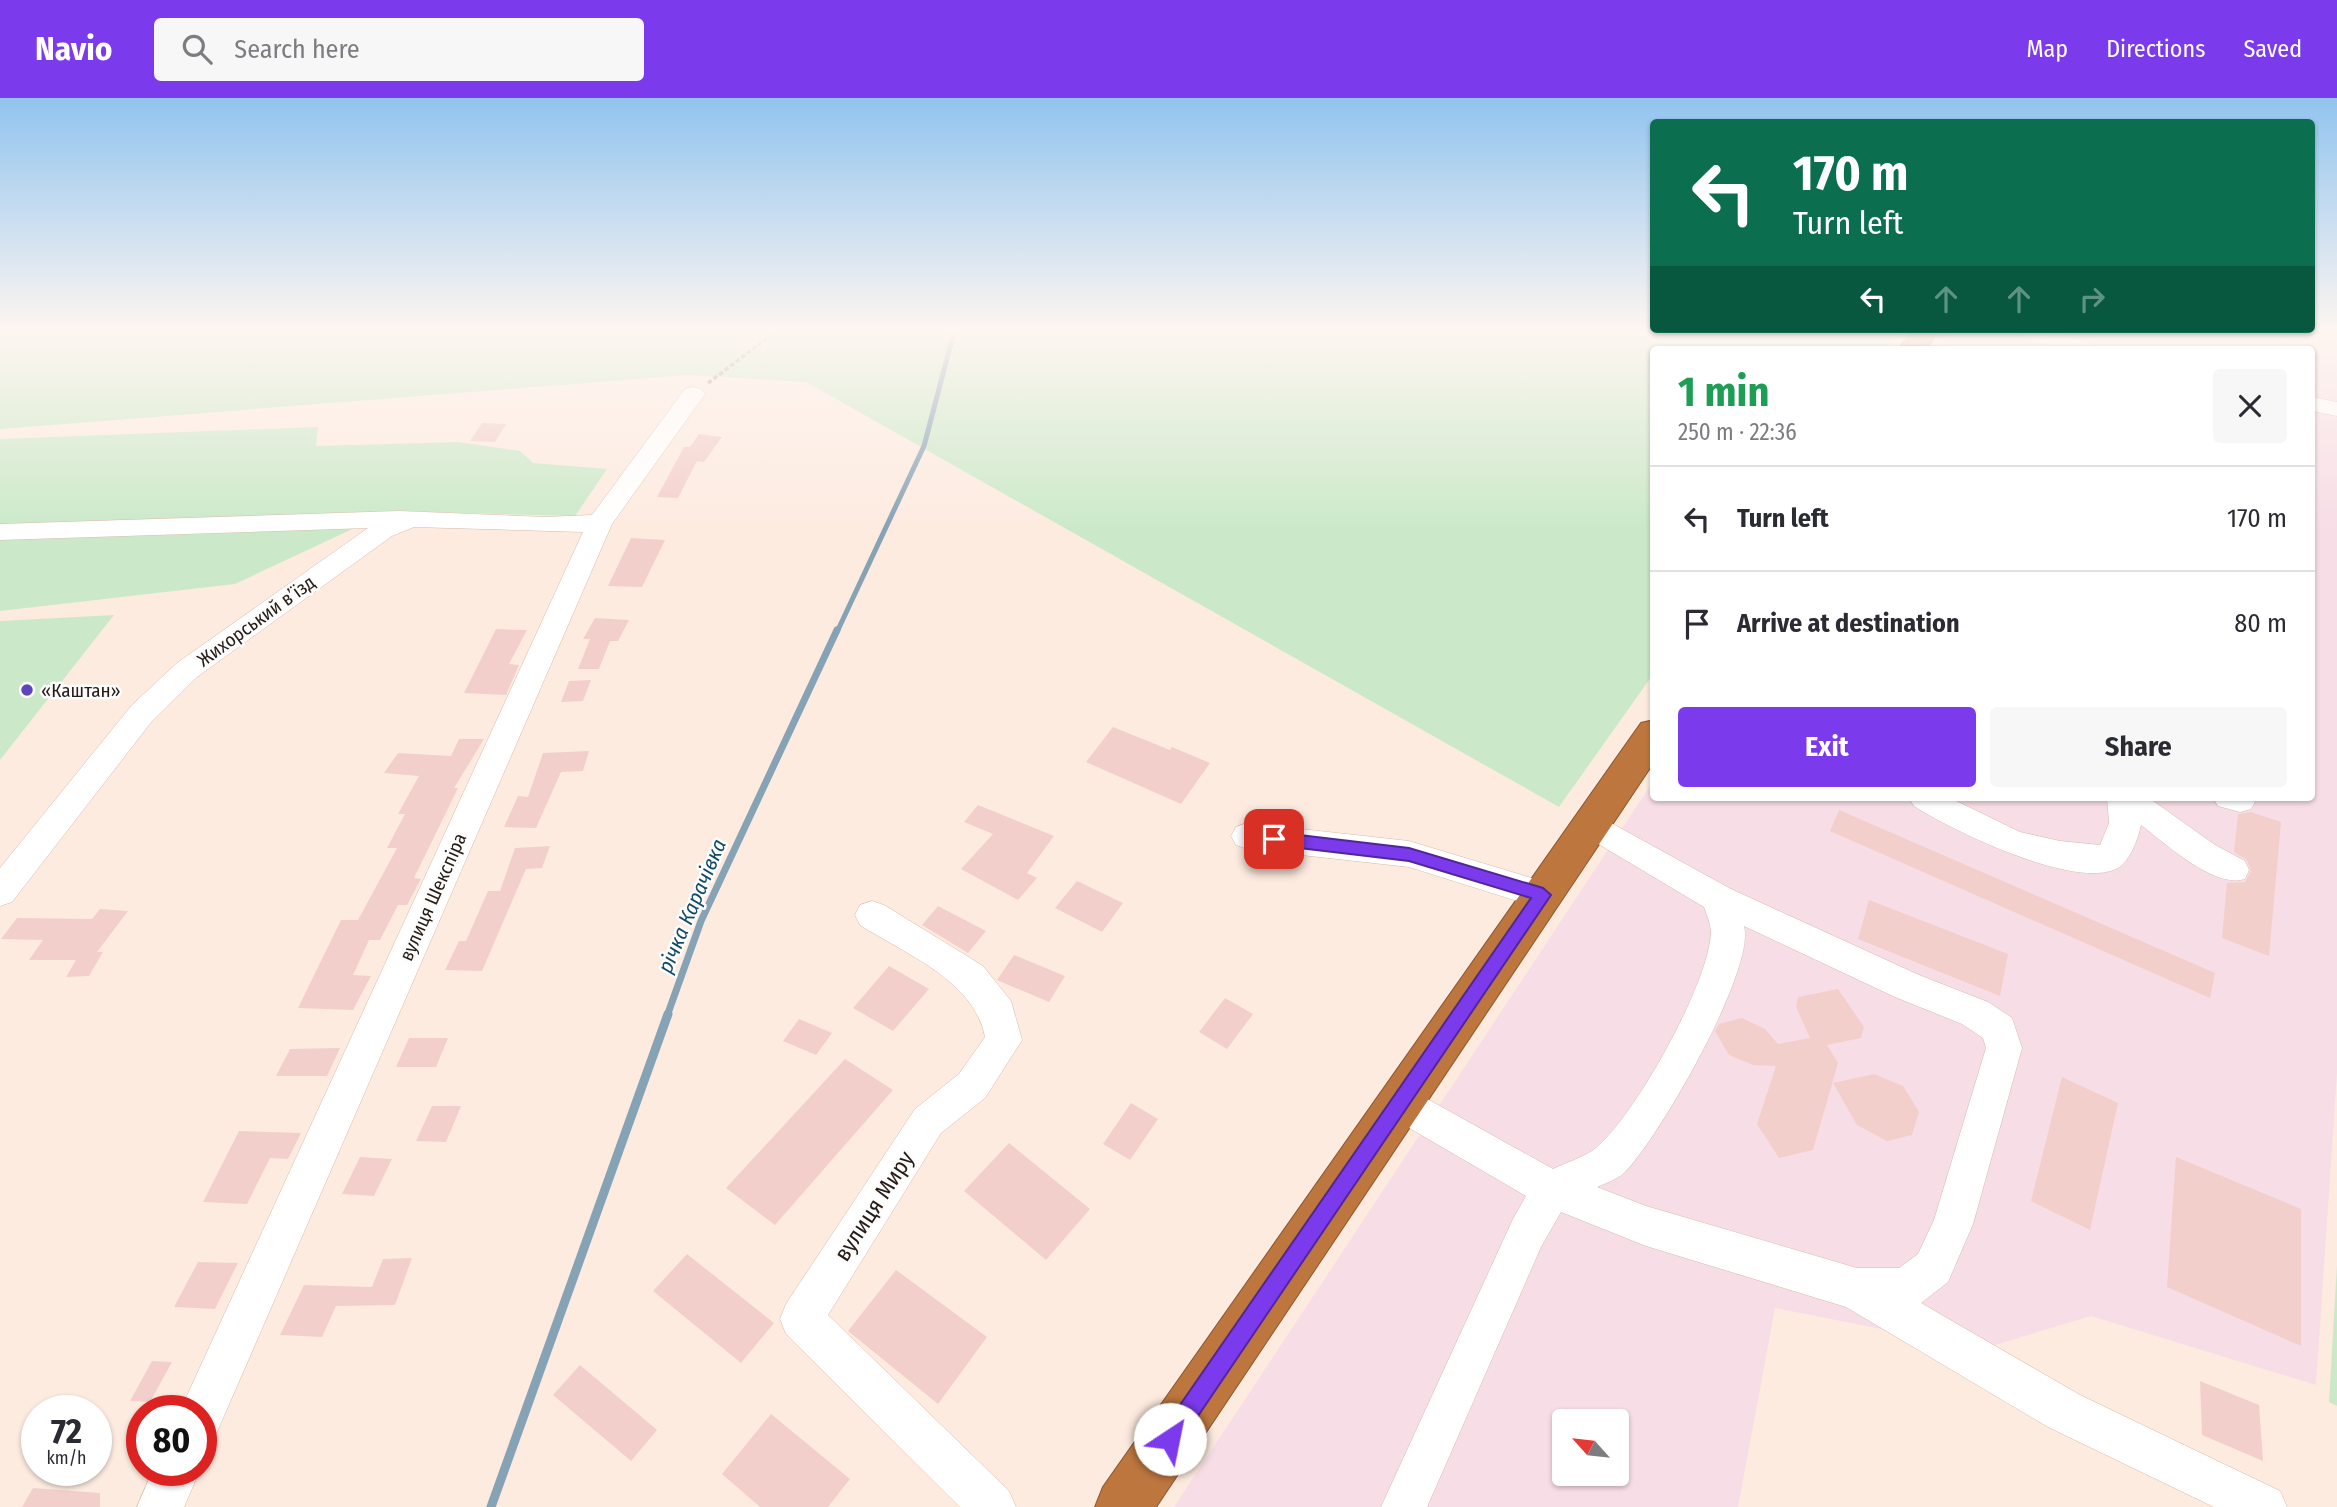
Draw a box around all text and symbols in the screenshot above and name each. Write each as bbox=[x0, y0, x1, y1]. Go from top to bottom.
search box bbox=[154, 18, 644, 81]
text: Navio bbox=[35, 29, 112, 69]
icon: search bbox=[178, 30, 216, 68]
text: Search here bbox=[234, 34, 360, 65]
text: Map bbox=[2027, 35, 2068, 63]
text: Directions bbox=[2106, 35, 2205, 63]
text: Saved bbox=[2243, 35, 2302, 63]
text: 170 m bbox=[1793, 144, 1909, 203]
icon: left bbox=[1678, 147, 1769, 238]
text: Turn left bbox=[1793, 204, 1903, 242]
icon: left bbox=[1854, 280, 1892, 318]
icon: ahead bbox=[1927, 280, 1965, 318]
icon: ahead bbox=[2000, 280, 2038, 318]
icon: right bbox=[2073, 280, 2111, 318]
text: 1 min bbox=[1678, 367, 1769, 417]
button: close bbox=[2213, 369, 2287, 443]
text: 250 m · 22:36 bbox=[1678, 418, 1797, 446]
icon: left bbox=[1678, 500, 1716, 538]
text: Turn left bbox=[1737, 503, 1829, 534]
text: 170 m bbox=[2227, 503, 2287, 534]
street label: Жихорський в’їзд bbox=[193, 571, 319, 671]
icon: arrive bbox=[1678, 605, 1716, 643]
text: Arrive at destination bbox=[1737, 608, 1960, 639]
text: 80 m bbox=[2234, 608, 2287, 639]
place label: «Каштан» bbox=[41, 679, 121, 702]
marker: «Каштан» bbox=[19, 682, 35, 698]
button: Exit bbox=[1678, 707, 1976, 787]
button: Share bbox=[1990, 707, 2287, 787]
pin bbox=[1244, 809, 1304, 869]
icon: arrive bbox=[1255, 820, 1293, 858]
street label: вулиця Шекспіра bbox=[395, 830, 471, 964]
water label: річка Карачівка bbox=[652, 835, 732, 977]
street label: вулиця Миру bbox=[828, 1145, 920, 1266]
speed limit sign: 80 bbox=[126, 1395, 217, 1486]
position arrow bbox=[1133, 1402, 1207, 1476]
north arrow bbox=[1552, 1409, 1629, 1486]
map controls bbox=[1552, 1409, 1629, 1486]
text: 72 bbox=[51, 1410, 82, 1452]
text: km/h bbox=[46, 1447, 87, 1469]

